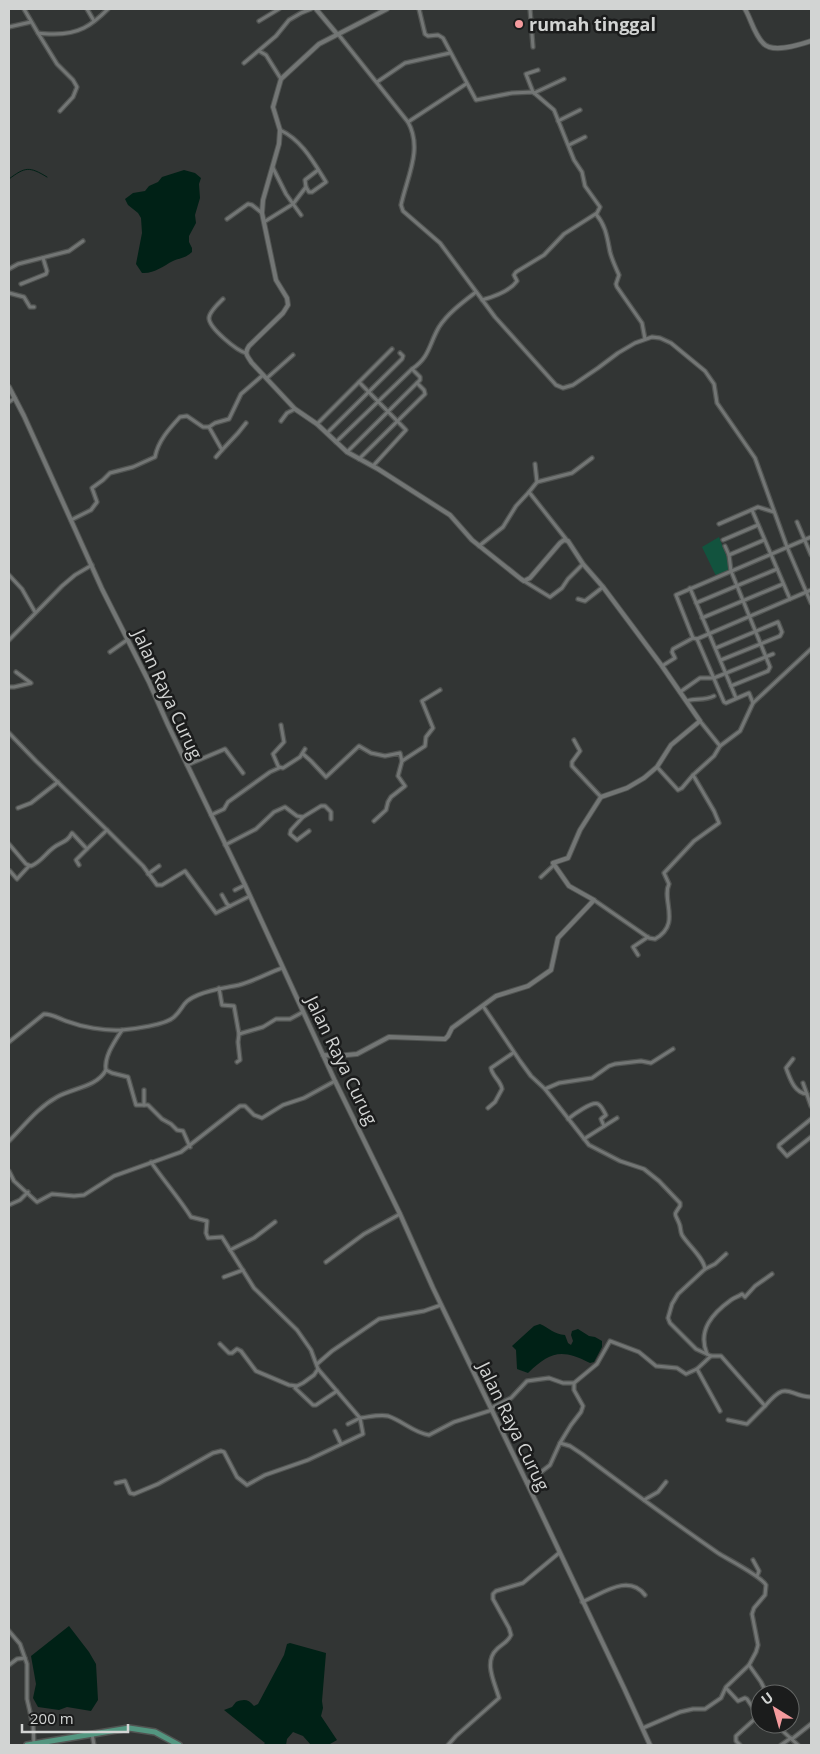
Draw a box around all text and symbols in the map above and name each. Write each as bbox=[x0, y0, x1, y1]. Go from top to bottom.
place label: rumah tinggal bbox=[529, 12, 656, 36]
marker: rumah tinggal bbox=[513, 18, 525, 30]
street label: Jalan Raya Curug bbox=[127, 623, 209, 763]
street label: Jalan Raya Curug bbox=[300, 990, 384, 1129]
street label: Jalan Raya Curug bbox=[472, 1356, 556, 1495]
north arrow bbox=[750, 1684, 800, 1734]
text: U bbox=[757, 1687, 777, 1709]
scale bar bbox=[22, 1702, 129, 1734]
text: 200 m bbox=[30, 1708, 74, 1728]

